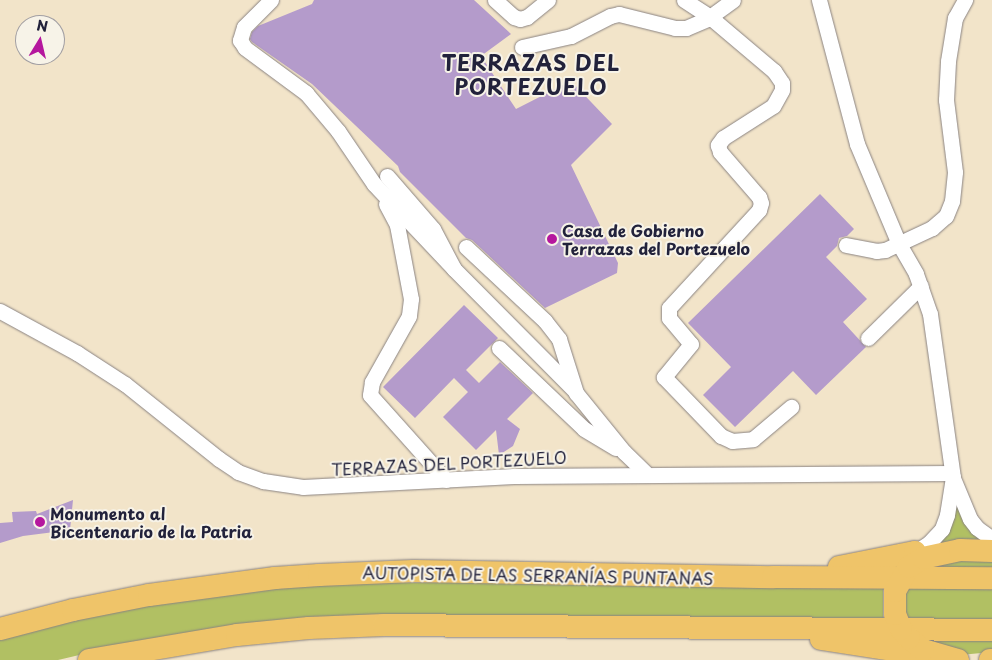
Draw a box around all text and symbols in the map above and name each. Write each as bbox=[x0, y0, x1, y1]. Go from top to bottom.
text: N bbox=[35, 14, 49, 37]
north arrow bbox=[15, 15, 65, 65]
district label: TERRAZAS DEL PORTEZUELO bbox=[441, 49, 621, 99]
place label: Casa de Gobierno Terrazas del Portezuelo bbox=[562, 220, 751, 258]
marker: Casa de Gobierno Terrazas del Portezuelo bbox=[546, 233, 558, 245]
street label: TERRAZAS DEL PORTEZUELO bbox=[330, 447, 568, 479]
place label: Monumento al Bicentenario de la Patria bbox=[50, 503, 254, 541]
marker: Monumento al Bicentenario de la Patria bbox=[34, 516, 46, 528]
street label: AUTOPISTA DE LAS SERRANÍAS PUNTANAS bbox=[362, 562, 714, 588]

